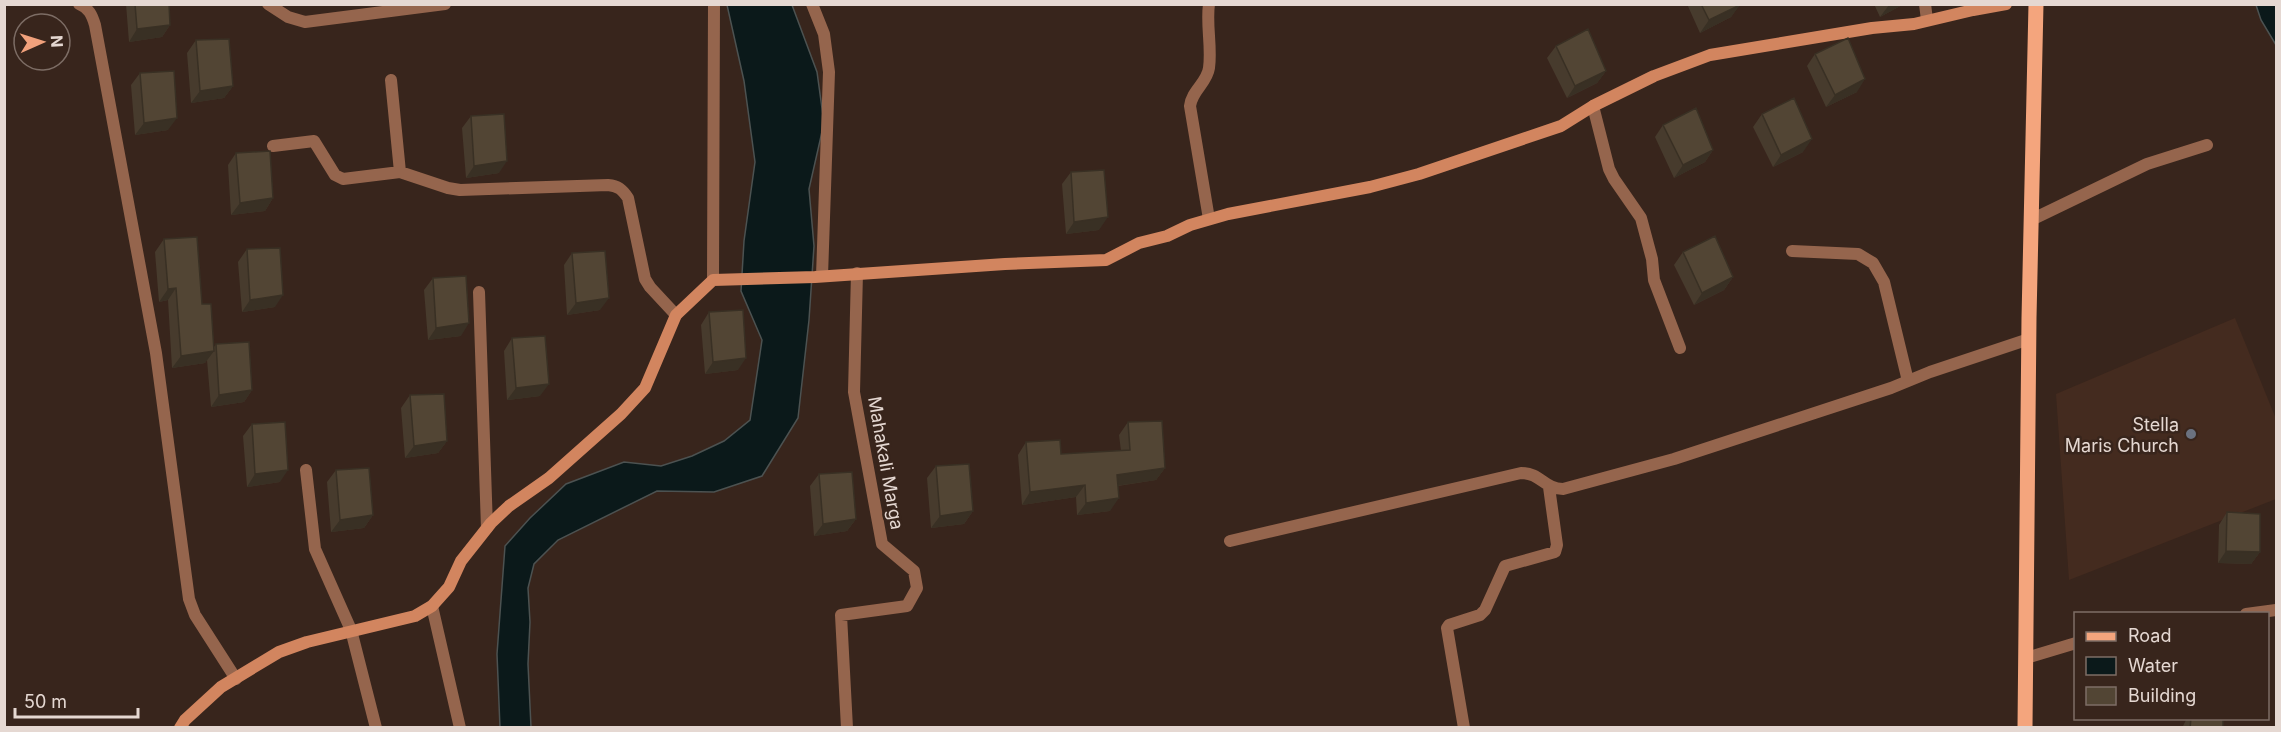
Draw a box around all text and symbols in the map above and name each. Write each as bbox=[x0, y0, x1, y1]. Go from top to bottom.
north arrow bbox=[12, 12, 72, 72]
text: N bbox=[47, 35, 67, 48]
street label: Mahakali Marga bbox=[864, 395, 908, 531]
place label: Stella Maris Church bbox=[2065, 414, 2179, 456]
marker: Stella Maris Church bbox=[2184, 427, 2198, 441]
legend bbox=[2074, 612, 2269, 720]
text: Road bbox=[2128, 625, 2171, 646]
text: Water bbox=[2128, 655, 2178, 676]
scale bar bbox=[15, 681, 138, 719]
text: Building bbox=[2128, 685, 2196, 706]
text: 50 m bbox=[24, 691, 67, 712]

